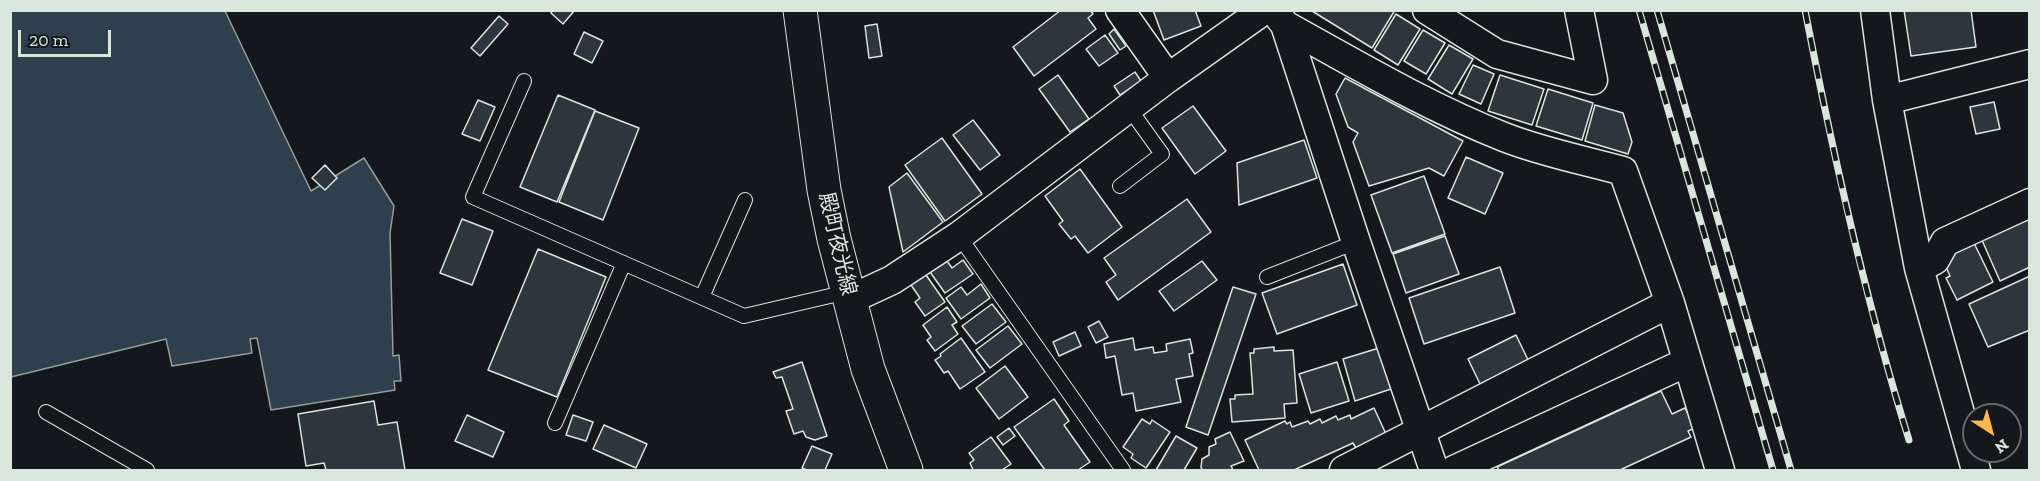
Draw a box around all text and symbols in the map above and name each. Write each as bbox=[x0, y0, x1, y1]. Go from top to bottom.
scale bar bbox=[21, 18, 114, 56]
text: 20 m bbox=[29, 29, 68, 51]
street label: 殿町夜光線 bbox=[813, 190, 861, 298]
north arrow bbox=[1962, 403, 2022, 463]
text: N bbox=[1991, 435, 2012, 458]

